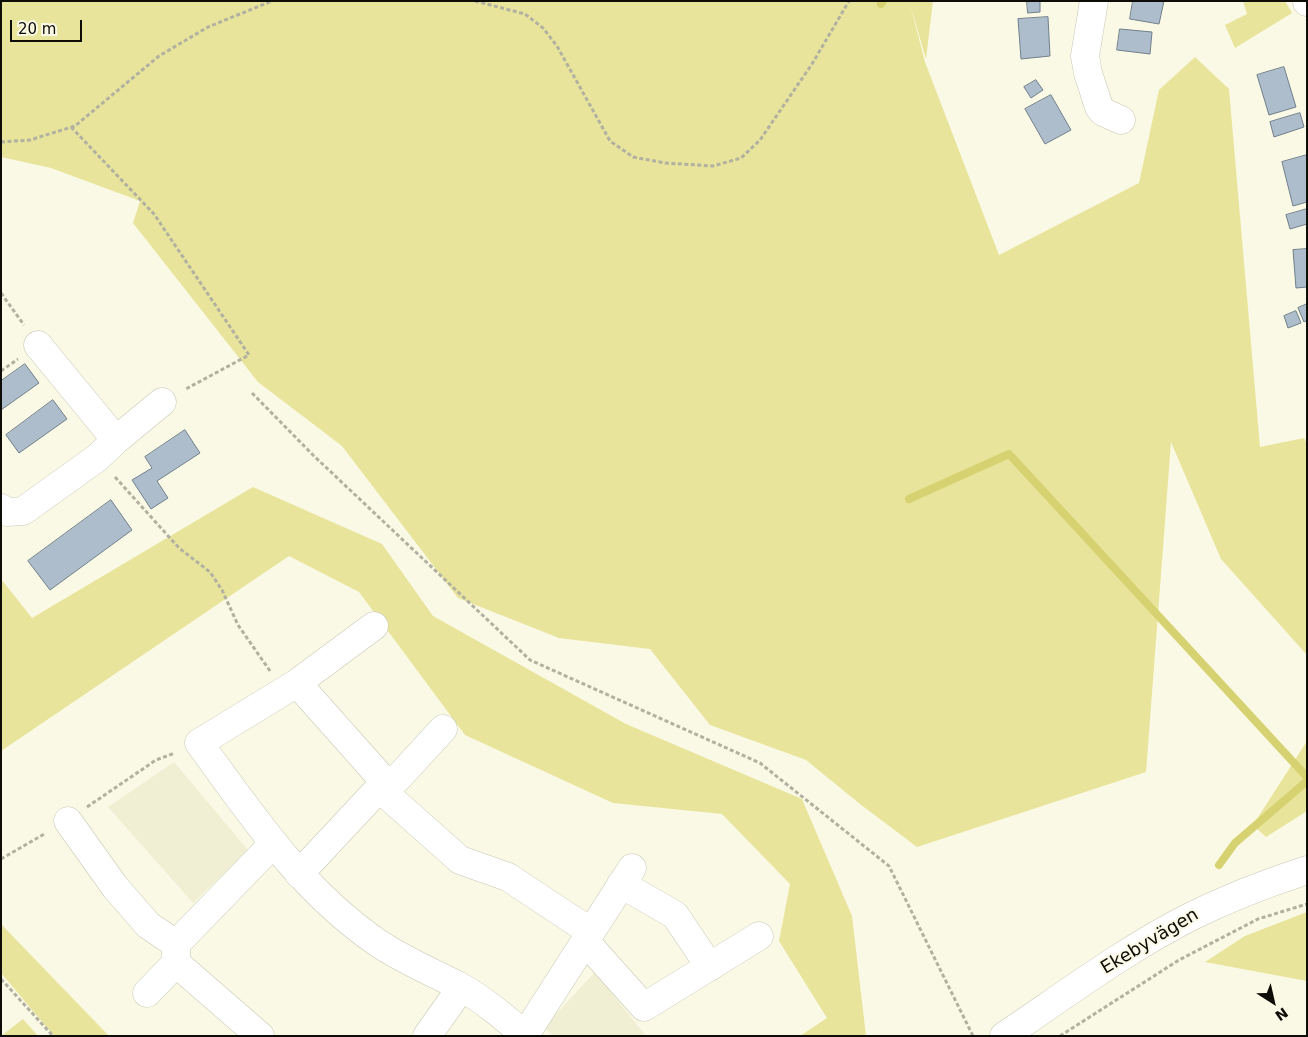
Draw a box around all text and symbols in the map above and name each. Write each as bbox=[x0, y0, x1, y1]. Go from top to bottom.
scale bar bbox=[12, 10, 85, 42]
text: 20 m bbox=[18, 20, 56, 38]
street label: Ekebyvägen bbox=[1097, 904, 1203, 980]
north arrow bbox=[1248, 977, 1298, 1027]
text: N bbox=[1272, 1004, 1291, 1024]

